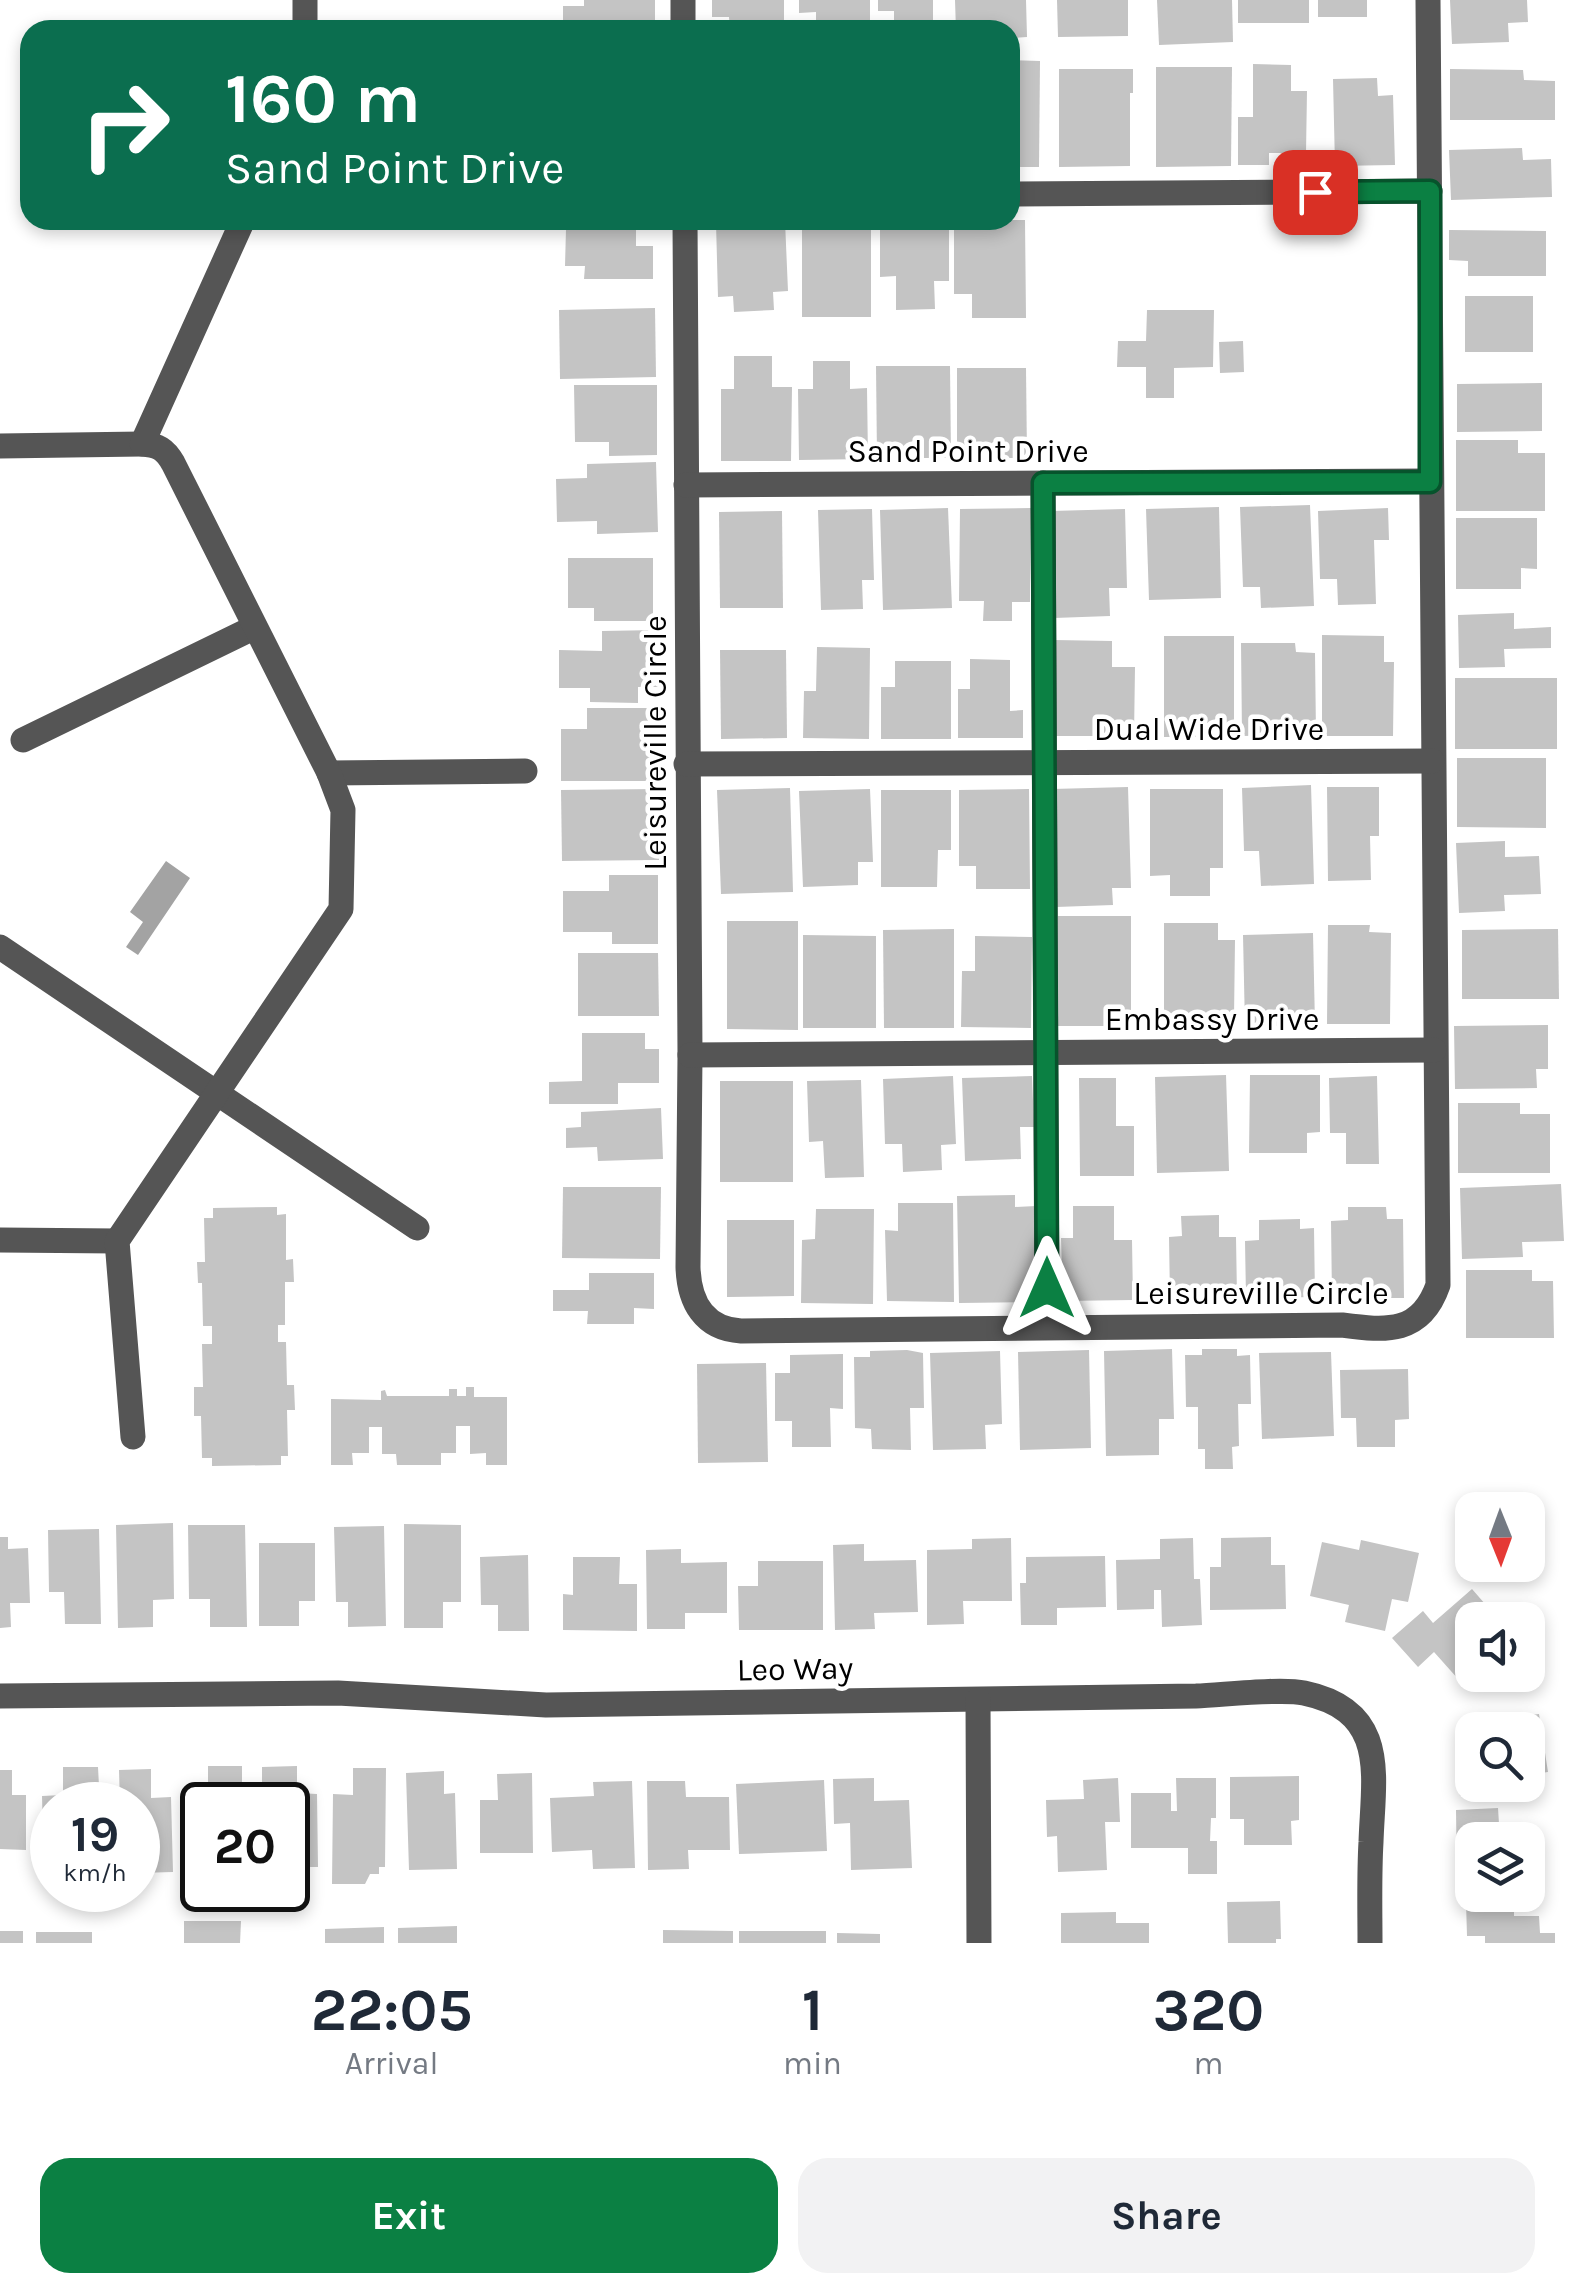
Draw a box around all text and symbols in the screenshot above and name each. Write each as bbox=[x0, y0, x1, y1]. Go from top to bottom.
text: 160 m bbox=[225, 58, 421, 140]
icon: right bbox=[60, 60, 190, 190]
text: Sand Point Drive bbox=[225, 142, 564, 194]
pin bbox=[1273, 150, 1358, 235]
icon: arrive bbox=[1288, 165, 1343, 220]
street label: Sand Point Drive bbox=[847, 433, 1089, 470]
street label: Leisureville Circle bbox=[637, 615, 674, 871]
street label: Dual Wide Drive bbox=[1094, 711, 1324, 748]
street label: Embassy Drive bbox=[1105, 1001, 1319, 1038]
position arrow bbox=[995, 1236, 1099, 1340]
street label: Leisureville Circle bbox=[1133, 1275, 1389, 1312]
north arrow bbox=[1455, 1492, 1545, 1582]
map controls bbox=[1455, 1492, 1545, 1912]
button: sound bbox=[1455, 1602, 1545, 1692]
street label: Leo Way bbox=[736, 1649, 854, 1689]
button: search bbox=[1455, 1712, 1545, 1802]
speed limit sign: 20 bbox=[180, 1782, 310, 1912]
text: 19 bbox=[71, 1805, 119, 1864]
button: layers bbox=[1455, 1822, 1545, 1912]
text: km/h bbox=[63, 1858, 127, 1887]
text: 22:05 bbox=[311, 1975, 472, 2045]
text: 1 bbox=[802, 1975, 823, 2045]
text: 320 bbox=[1153, 1975, 1264, 2045]
text: Arrival bbox=[345, 2045, 438, 2082]
text: min bbox=[783, 2045, 842, 2082]
text: m bbox=[1193, 2045, 1223, 2082]
button: Exit bbox=[40, 2158, 778, 2273]
button: Share bbox=[798, 2158, 1535, 2273]

